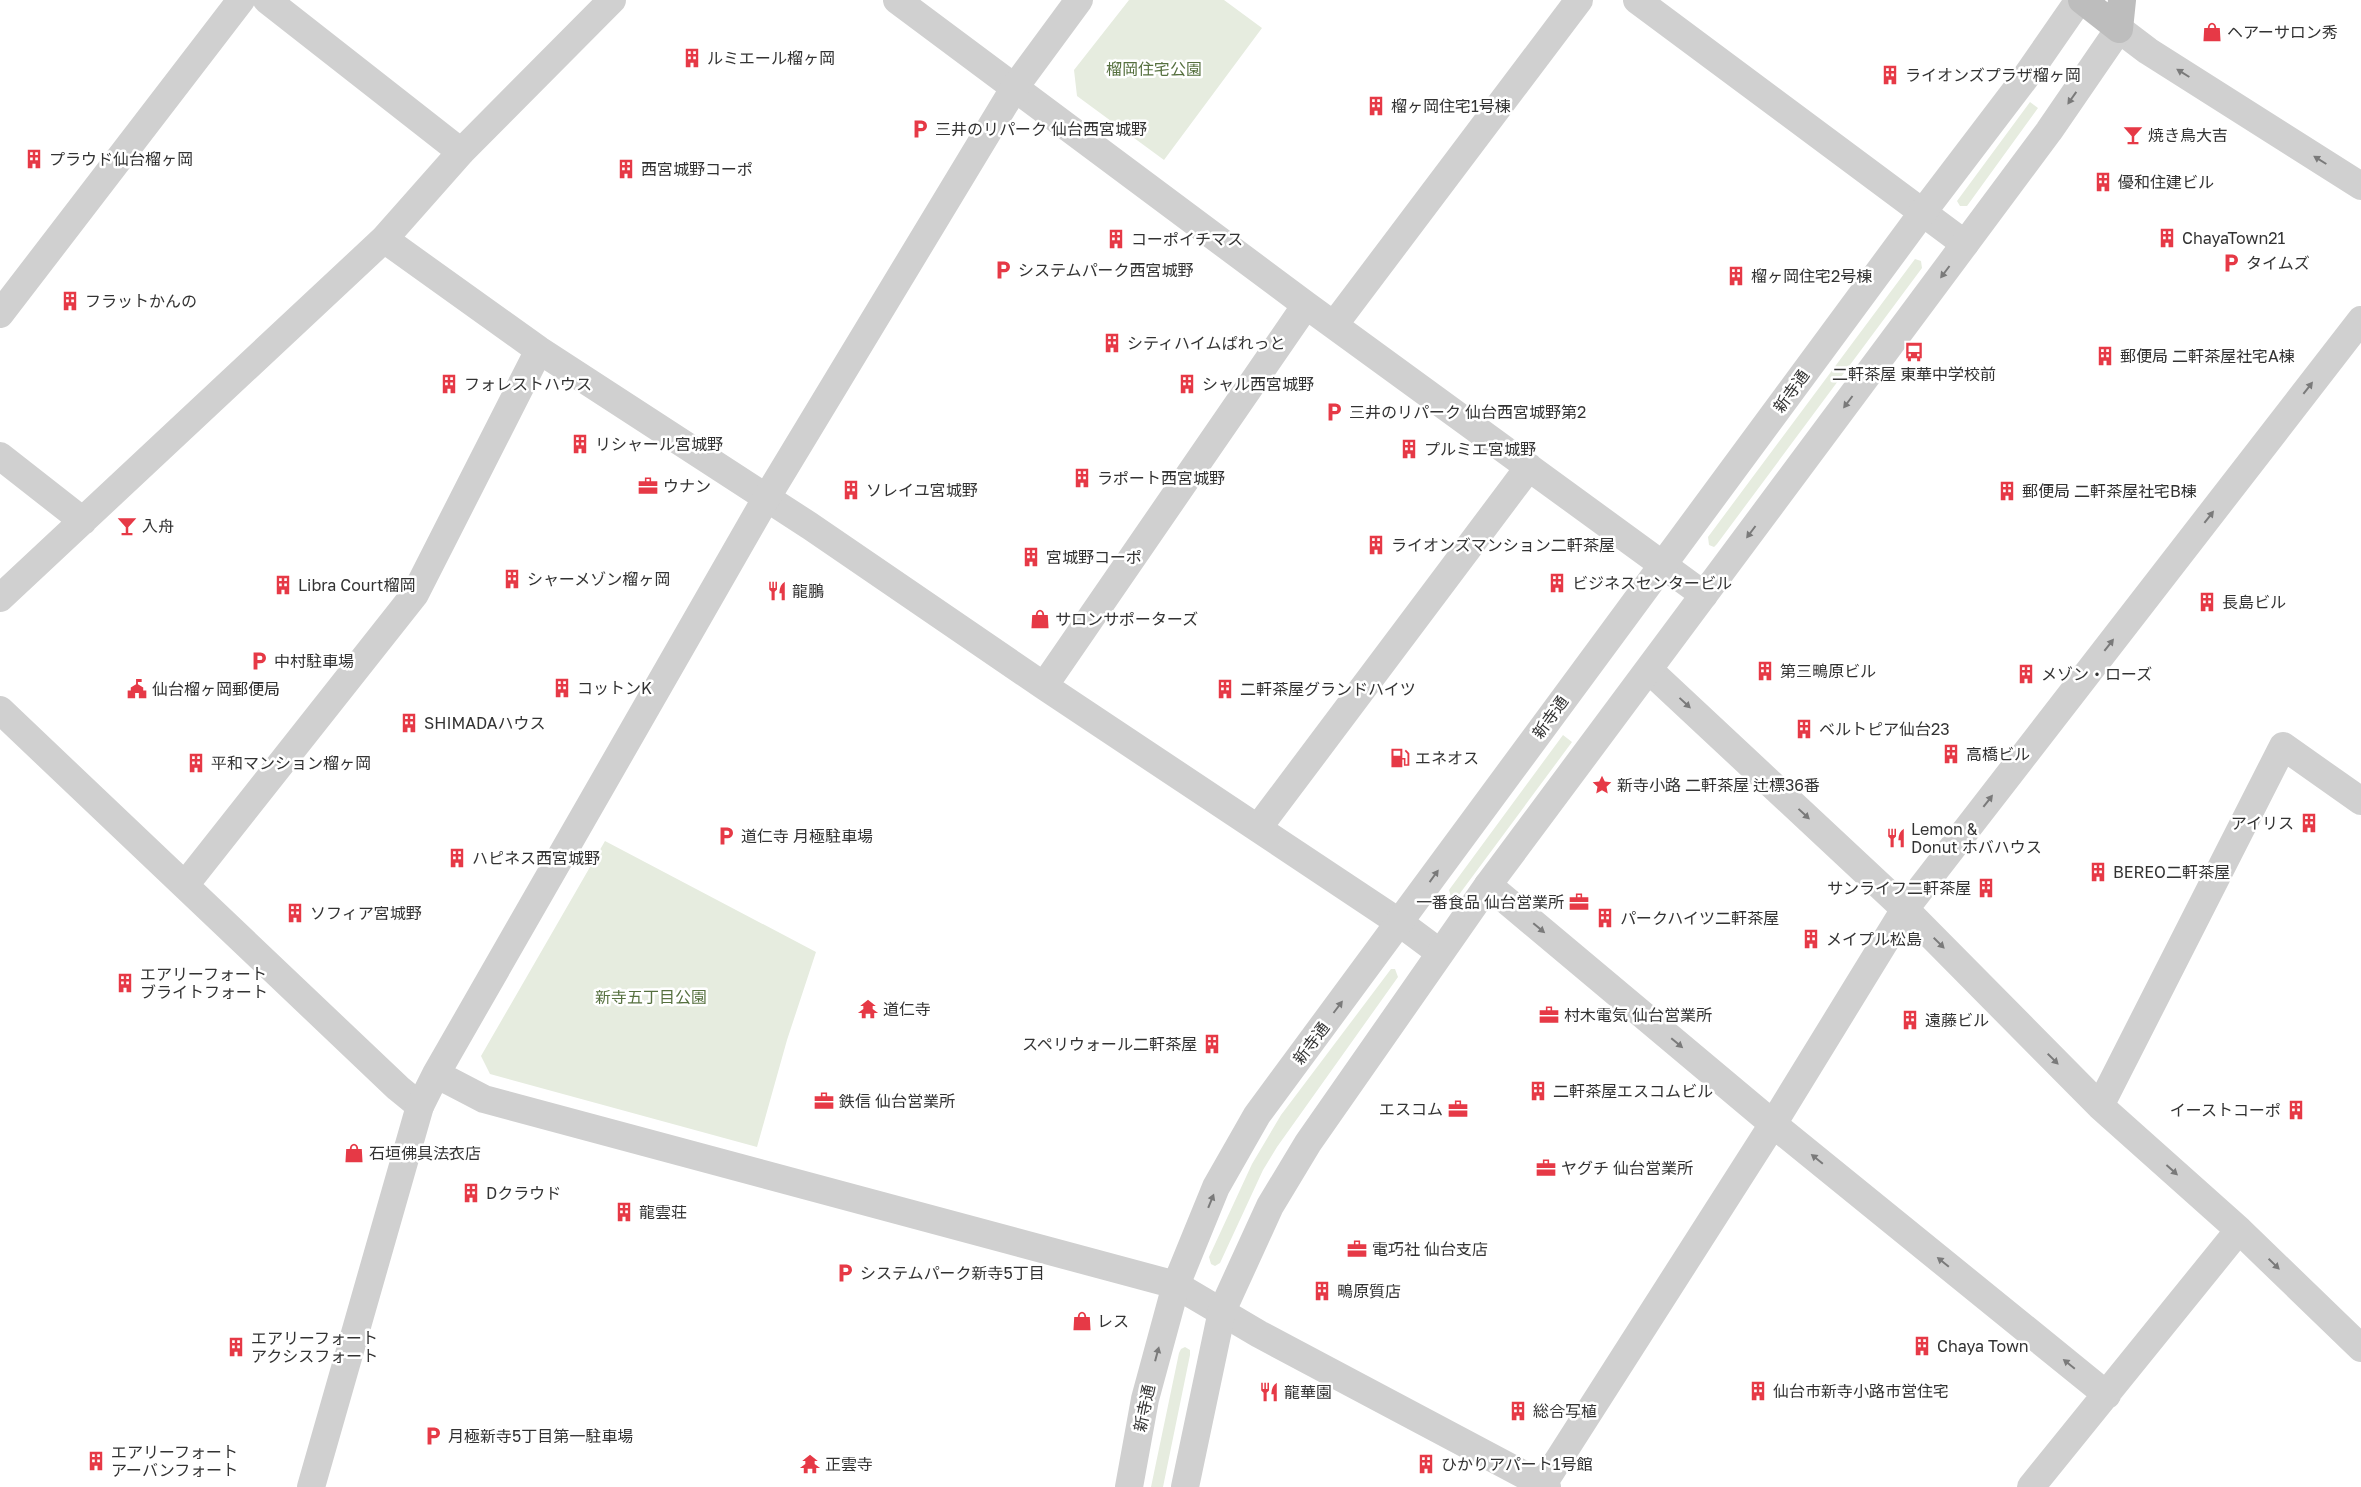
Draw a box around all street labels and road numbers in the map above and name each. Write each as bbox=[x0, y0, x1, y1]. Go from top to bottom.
street label: 新寺通 bbox=[1769, 366, 1813, 416]
street label: 新寺通 bbox=[1528, 692, 1572, 742]
street label: 新寺通 bbox=[1289, 1018, 1333, 1068]
street label: 新寺通 bbox=[1129, 1382, 1159, 1434]

